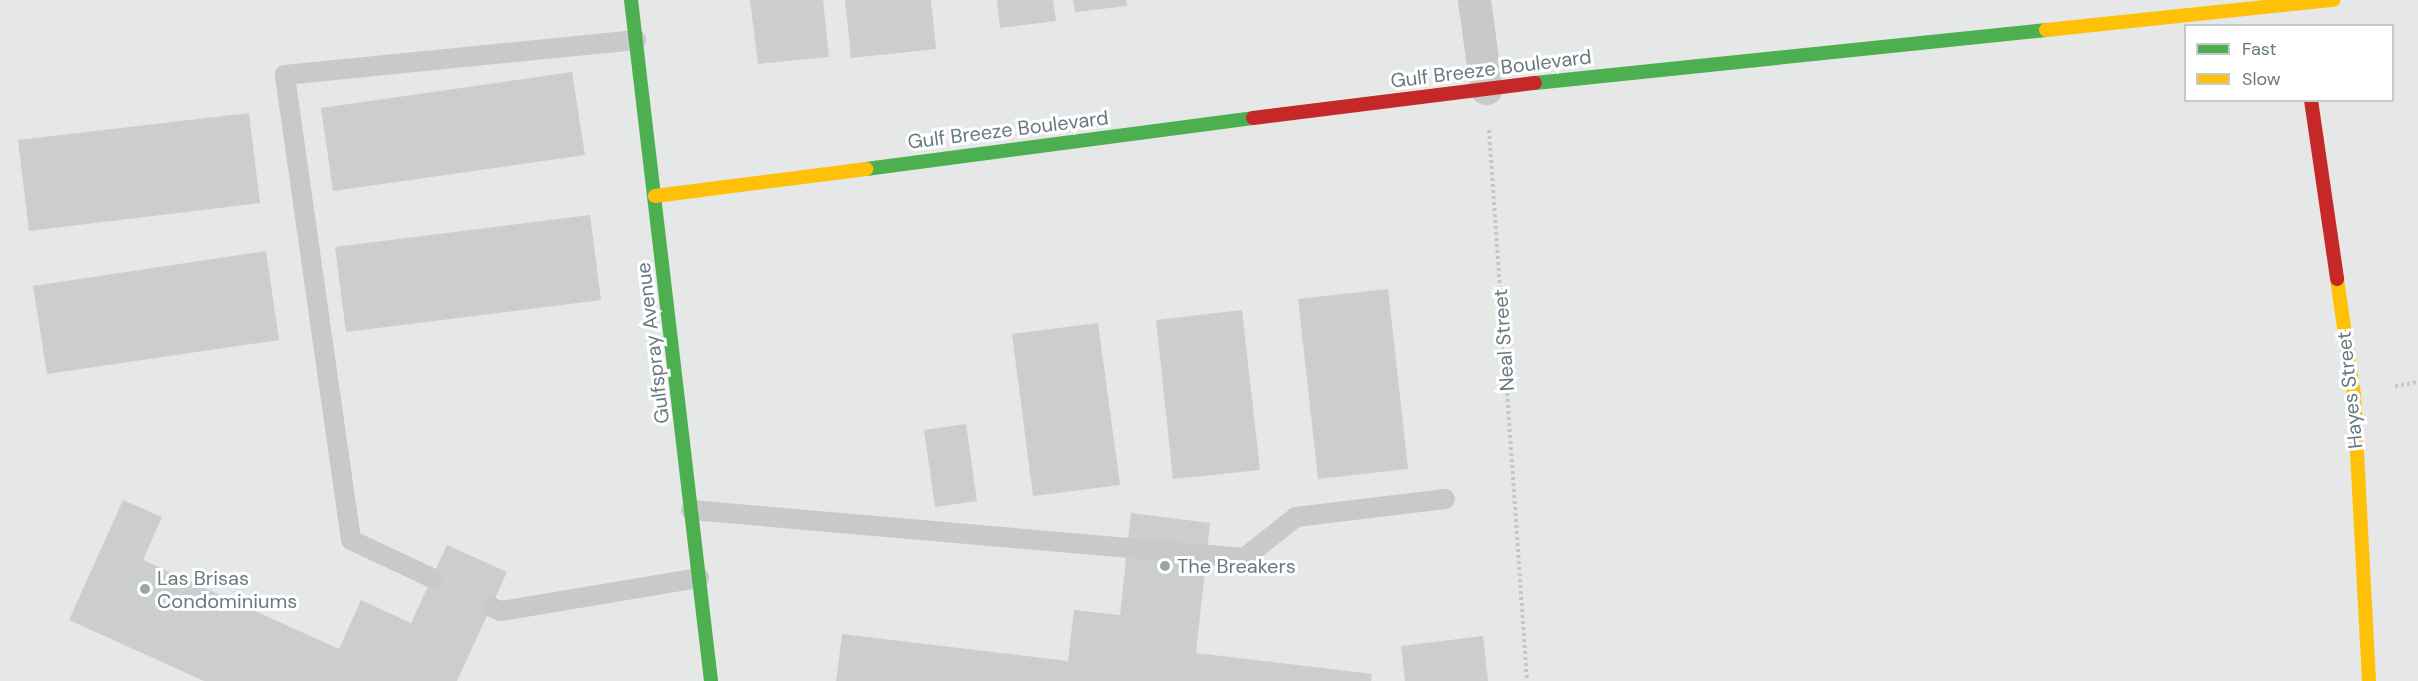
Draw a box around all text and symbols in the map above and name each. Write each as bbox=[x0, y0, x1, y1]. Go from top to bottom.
legend bbox=[2184, 24, 2394, 102]
text: Fast bbox=[2242, 37, 2277, 61]
street label: Gulf Breeze Boulevard bbox=[1389, 45, 1593, 93]
text: Slow bbox=[2242, 67, 2281, 91]
street label: Gulf Breeze Boulevard bbox=[906, 106, 1110, 154]
street label: Gulfspray Avenue bbox=[631, 261, 675, 425]
street label: Neal Street bbox=[1488, 288, 1520, 392]
street label: Hayes Street bbox=[2332, 330, 2368, 450]
place label: The Breakers bbox=[1177, 554, 1296, 578]
marker: The Breakers bbox=[1158, 559, 1172, 573]
place label: Las Brisas Condominiums bbox=[157, 566, 297, 613]
marker: Las Brisas Condominiums bbox=[138, 582, 152, 596]

